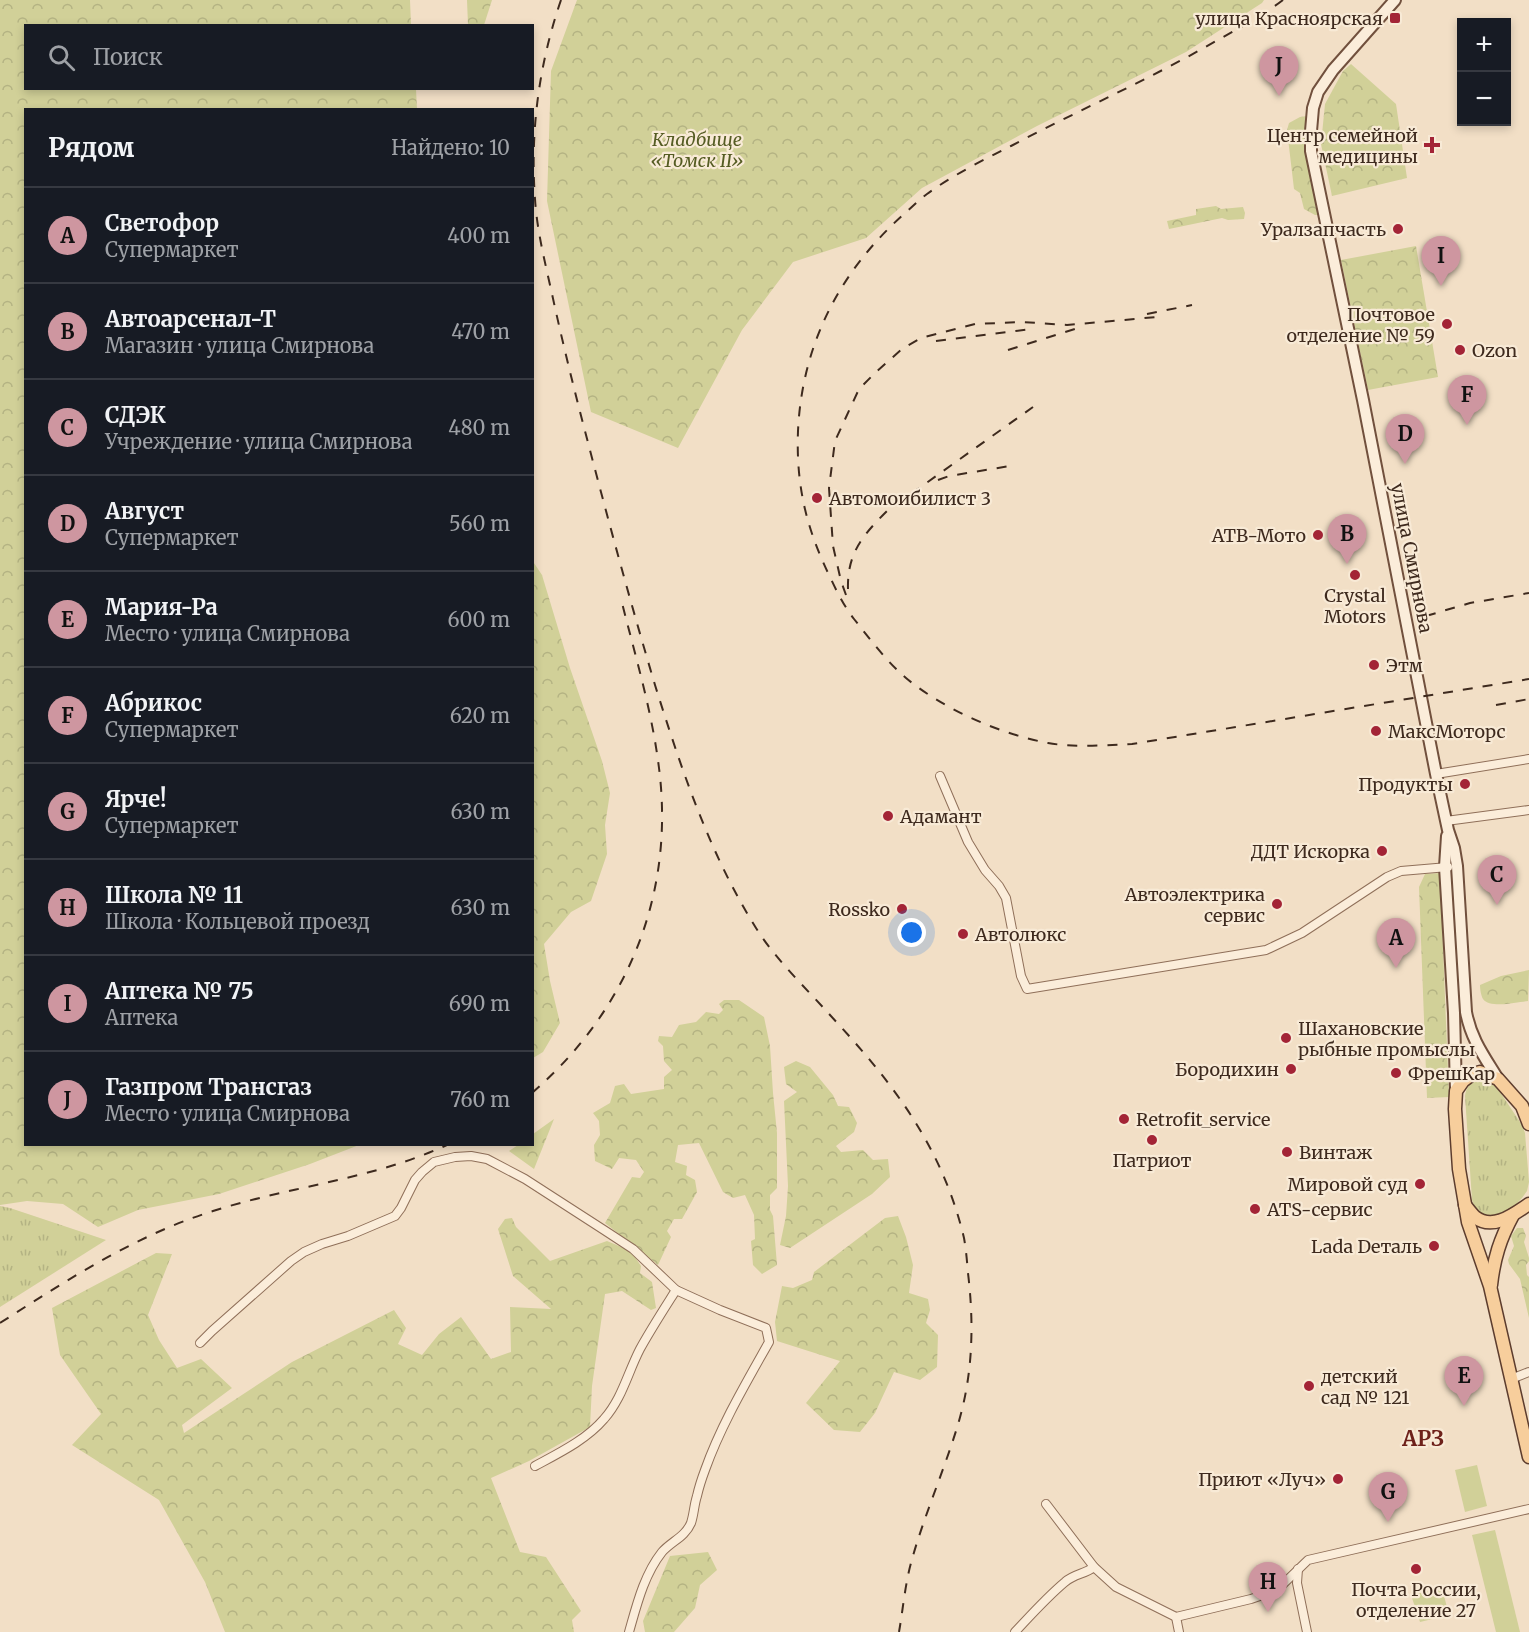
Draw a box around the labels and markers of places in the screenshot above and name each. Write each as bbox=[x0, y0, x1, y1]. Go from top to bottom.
place label: улица Красноярская bbox=[1195, 7, 1383, 30]
marker: улица Красноярская bbox=[1388, 11, 1402, 25]
pin: J bbox=[1260, 46, 1298, 96]
place label: Центр семейной медицины bbox=[1267, 124, 1418, 168]
marker: Центр семейной медицины bbox=[1423, 136, 1441, 154]
place label: Уралзапчасть bbox=[1260, 218, 1386, 241]
marker: Уралзапчасть bbox=[1391, 222, 1405, 236]
pin: I bbox=[1422, 236, 1460, 286]
place label: Почтовое отделение № 59 bbox=[1287, 303, 1435, 347]
marker: Почтовое отделение № 59 bbox=[1440, 317, 1454, 331]
place label: Ozon bbox=[1472, 339, 1517, 362]
marker: Ozon bbox=[1453, 343, 1467, 357]
pin: F bbox=[1448, 376, 1486, 425]
pin: D bbox=[1386, 414, 1424, 464]
place label: Автомоибилист 3 bbox=[828, 487, 991, 510]
marker: Автомоибилист 3 bbox=[810, 491, 824, 505]
pin: B bbox=[1328, 514, 1366, 564]
place label: АТВ-Мото bbox=[1211, 524, 1306, 547]
marker: АТВ-Мото bbox=[1311, 528, 1325, 542]
marker: Crystal Motors bbox=[1348, 568, 1362, 582]
place label: Crystal Motors bbox=[1324, 584, 1386, 628]
place label: Этм bbox=[1386, 654, 1424, 677]
marker: Этм bbox=[1367, 658, 1381, 672]
place label: МаксМоторс bbox=[1388, 720, 1506, 743]
marker: МаксМоторс bbox=[1369, 724, 1383, 738]
place label: Продукты bbox=[1358, 773, 1453, 796]
marker: Продукты bbox=[1458, 777, 1472, 791]
place label: Адамант bbox=[899, 805, 982, 828]
marker: Адамант bbox=[881, 809, 895, 823]
place label: ДДТ Искорка bbox=[1251, 840, 1370, 863]
marker: ДДТ Искорка bbox=[1375, 844, 1389, 858]
pin: C bbox=[1478, 856, 1516, 905]
place label: Автоэлектрика сервис bbox=[1124, 883, 1265, 927]
marker: Автоэлектрика сервис bbox=[1270, 897, 1284, 911]
place label: Rossko bbox=[828, 898, 890, 921]
marker: Rossko bbox=[895, 902, 909, 916]
pin: A bbox=[1376, 918, 1416, 968]
place label: Автолюкс bbox=[974, 923, 1066, 946]
marker: Автолюкс bbox=[956, 927, 970, 941]
place label: Шахановские рыбные промыслы bbox=[1298, 1017, 1475, 1061]
marker: Шахановские рыбные промыслы bbox=[1279, 1031, 1293, 1045]
place label: Бородихин bbox=[1175, 1058, 1279, 1081]
marker: Бородихин bbox=[1284, 1062, 1298, 1076]
place label: ФрешКар bbox=[1408, 1062, 1495, 1085]
marker: ФрешКар bbox=[1389, 1066, 1403, 1080]
place label: Retrofit_service bbox=[1136, 1108, 1271, 1131]
marker: Retrofit_service bbox=[1117, 1112, 1131, 1126]
marker: Патриот bbox=[1145, 1133, 1159, 1147]
place label: Винтаж bbox=[1299, 1141, 1373, 1164]
marker: Винтаж bbox=[1280, 1145, 1294, 1159]
place label: Патриот bbox=[1112, 1149, 1192, 1172]
place label: Мировой суд bbox=[1288, 1173, 1408, 1196]
marker: Мировой суд bbox=[1413, 1177, 1427, 1191]
place label: ATS-сервис bbox=[1266, 1198, 1373, 1221]
marker: ATS-сервис bbox=[1248, 1202, 1262, 1216]
place label: Lada Dеталь bbox=[1311, 1235, 1422, 1258]
marker: Lada Dеталь bbox=[1427, 1239, 1441, 1253]
pin: E bbox=[1444, 1356, 1484, 1406]
place label: детский сад № 121 bbox=[1320, 1365, 1409, 1409]
marker: детский сад № 121 bbox=[1302, 1379, 1316, 1393]
place label: Приют «Луч» bbox=[1198, 1468, 1326, 1491]
marker: Приют «Луч» bbox=[1331, 1472, 1345, 1486]
pin: G bbox=[1368, 1472, 1408, 1522]
pin: H bbox=[1248, 1562, 1288, 1612]
marker: Почта России, отделение 27 bbox=[1409, 1562, 1423, 1576]
place label: Почта России, отделение 27 bbox=[1351, 1578, 1481, 1622]

